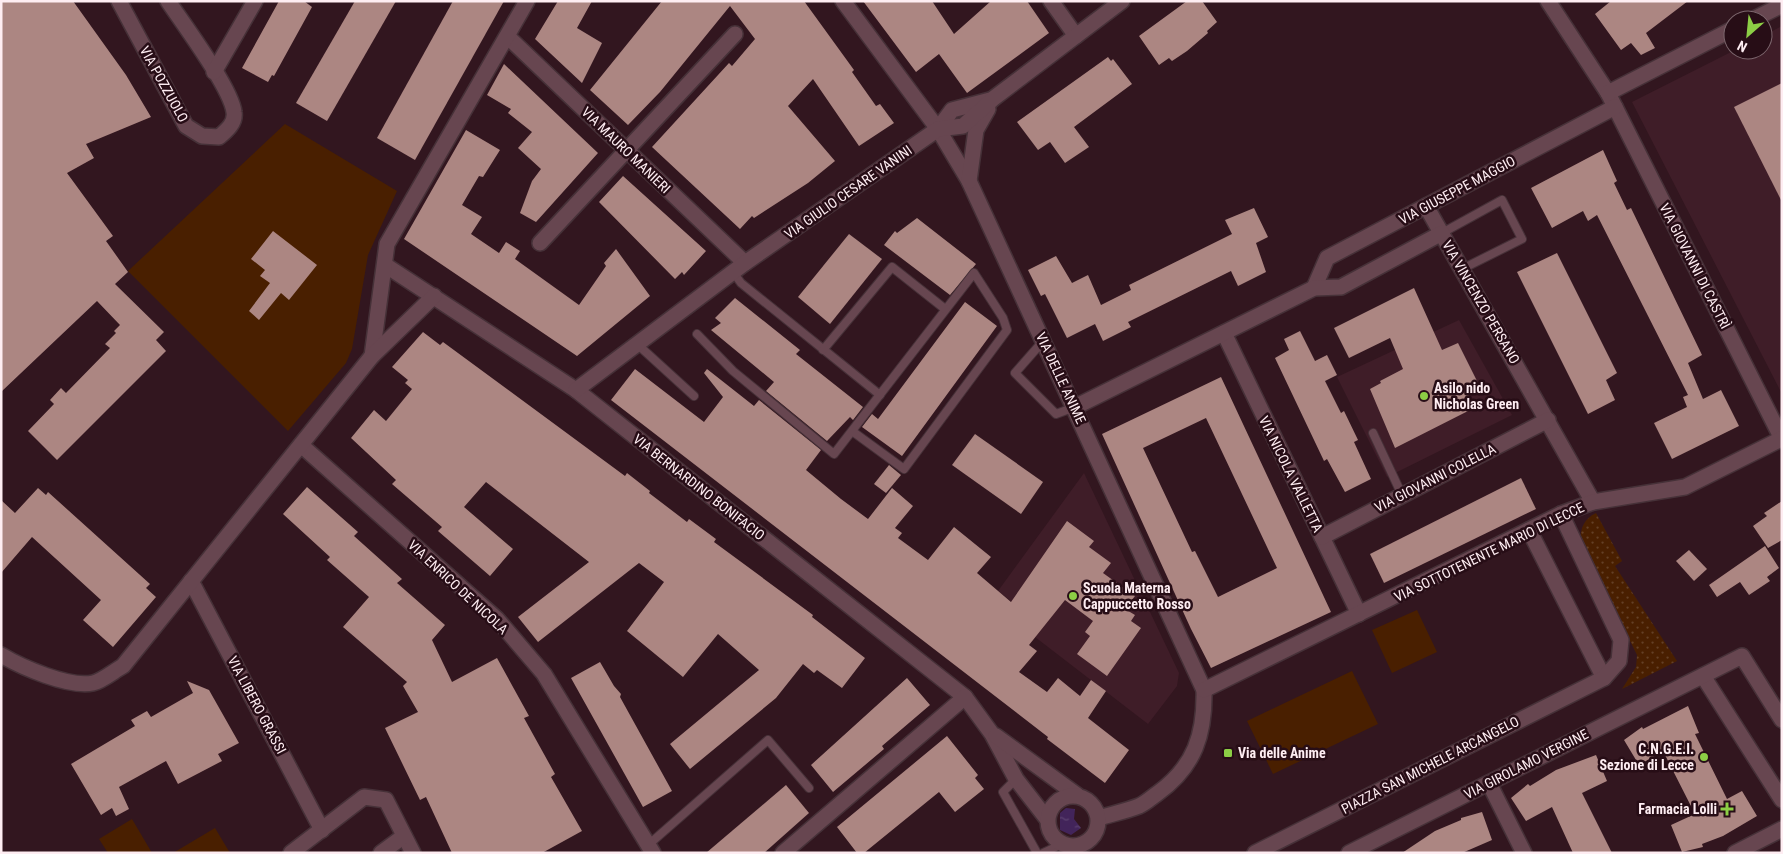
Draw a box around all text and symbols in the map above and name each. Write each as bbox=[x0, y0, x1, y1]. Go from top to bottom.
north arrow bbox=[1723, 10, 1773, 60]
text: N bbox=[1735, 38, 1750, 56]
street label: VIA POZZUOLO bbox=[137, 43, 191, 125]
street label: VIA MAURO MANIERI bbox=[578, 104, 674, 196]
street label: VIA GIULIO CESARE VANINI bbox=[781, 142, 915, 242]
street label: VIA GIUSEPPE MAGGIO bbox=[1396, 153, 1518, 227]
street label: VIA GIOVANNI DI CASTRÌ bbox=[1656, 200, 1734, 331]
street label: VIA VINCENZO PERSANO bbox=[1439, 238, 1523, 366]
street label: VIA DELLE ANIME bbox=[1033, 330, 1089, 426]
place label: Asilo nido Nicholas Green bbox=[1434, 380, 1519, 412]
marker: Asilo nido Nicholas Green bbox=[1418, 390, 1430, 402]
street label: VIA NICOLA VALLETTA bbox=[1256, 413, 1326, 535]
street label: VIA BERNARDINO BONIFACIO bbox=[630, 431, 768, 543]
street label: VIA GIOVANNI COLELLA bbox=[1372, 441, 1498, 515]
street label: VIA SOTTOTENENTE MARIO DI LECCE bbox=[1391, 499, 1587, 605]
street label: VIA ENRICO DE NICOLA bbox=[405, 537, 511, 637]
place label: Scuola Materna Cappuccetto Rosso bbox=[1083, 580, 1191, 612]
marker: Scuola Materna Cappuccetto Rosso bbox=[1067, 590, 1079, 602]
street label: VIA LIBERO GRASSI bbox=[224, 653, 290, 757]
street label: PIAZZA SAN MICHELE ARCANGELO bbox=[1338, 713, 1522, 817]
street label: VIA GIROLAMO VERGINE bbox=[1461, 726, 1591, 802]
place label: C.N.G.E.I. Sezione di Lecce bbox=[1599, 741, 1694, 773]
place label: Via delle Anime bbox=[1238, 745, 1326, 761]
marker: Via delle Anime bbox=[1222, 747, 1234, 759]
marker: C.N.G.E.I. Sezione di Lecce bbox=[1698, 751, 1710, 763]
place label: Farmacia Lolli bbox=[1638, 801, 1717, 817]
marker: Farmacia Lolli bbox=[1721, 803, 1733, 815]

